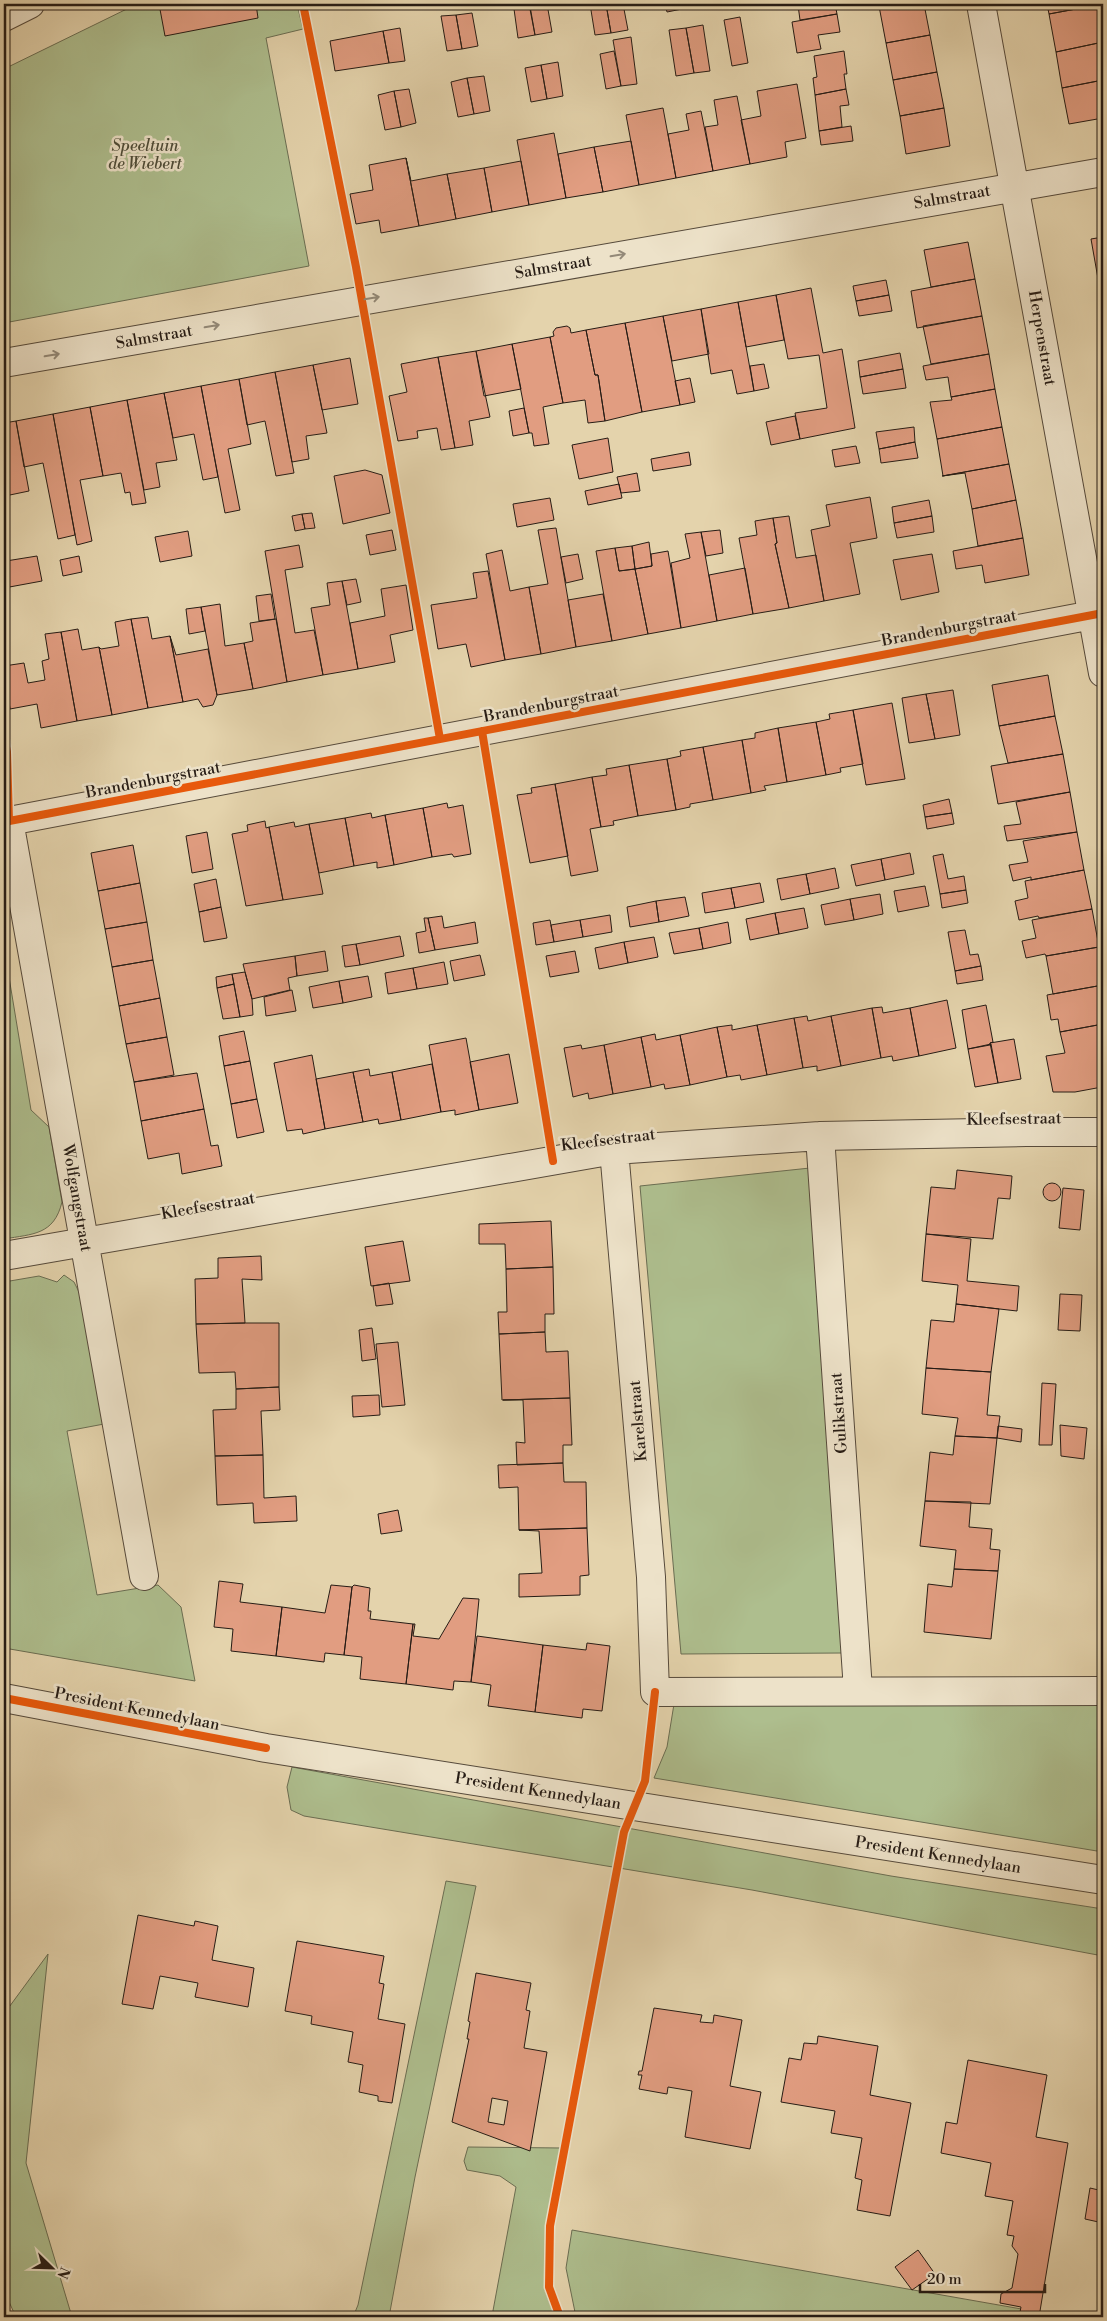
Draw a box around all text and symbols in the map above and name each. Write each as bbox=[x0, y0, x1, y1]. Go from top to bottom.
park label: Speeltuin de Wiebert bbox=[108, 136, 183, 174]
street label: Salmstraat bbox=[912, 180, 992, 214]
street label: Salmstraat bbox=[513, 250, 593, 284]
one-way arrow bbox=[610, 250, 626, 260]
street label: Herpenstraat bbox=[1024, 289, 1060, 388]
one-way arrow bbox=[363, 293, 379, 303]
street label: Salmstraat bbox=[114, 320, 194, 354]
one-way arrow bbox=[203, 321, 219, 331]
one-way arrow bbox=[43, 349, 59, 359]
street label: Brandenburgstraat bbox=[879, 605, 1019, 651]
street label: Brandenburgstraat bbox=[481, 681, 621, 727]
street label: Brandenburgstraat bbox=[83, 757, 223, 803]
street label: Kleefsestraat bbox=[966, 1108, 1062, 1130]
street label: Kleefsestraat bbox=[560, 1124, 657, 1156]
street label: Wolfgangstraat bbox=[58, 1142, 96, 1254]
street label: Kleefsestraat bbox=[159, 1188, 257, 1224]
street label: Gulikstraat bbox=[826, 1371, 852, 1454]
street label: Karelstraat bbox=[624, 1379, 652, 1462]
street label: President Kennedylaan bbox=[53, 1683, 222, 1735]
street label: President Kennedylaan bbox=[453, 1768, 623, 1814]
street label: President Kennedylaan bbox=[853, 1832, 1023, 1878]
north arrow bbox=[28, 2244, 78, 2294]
scale bar bbox=[920, 2261, 1044, 2293]
text: N bbox=[53, 2264, 73, 2281]
text: 20 m bbox=[927, 2270, 962, 2289]

